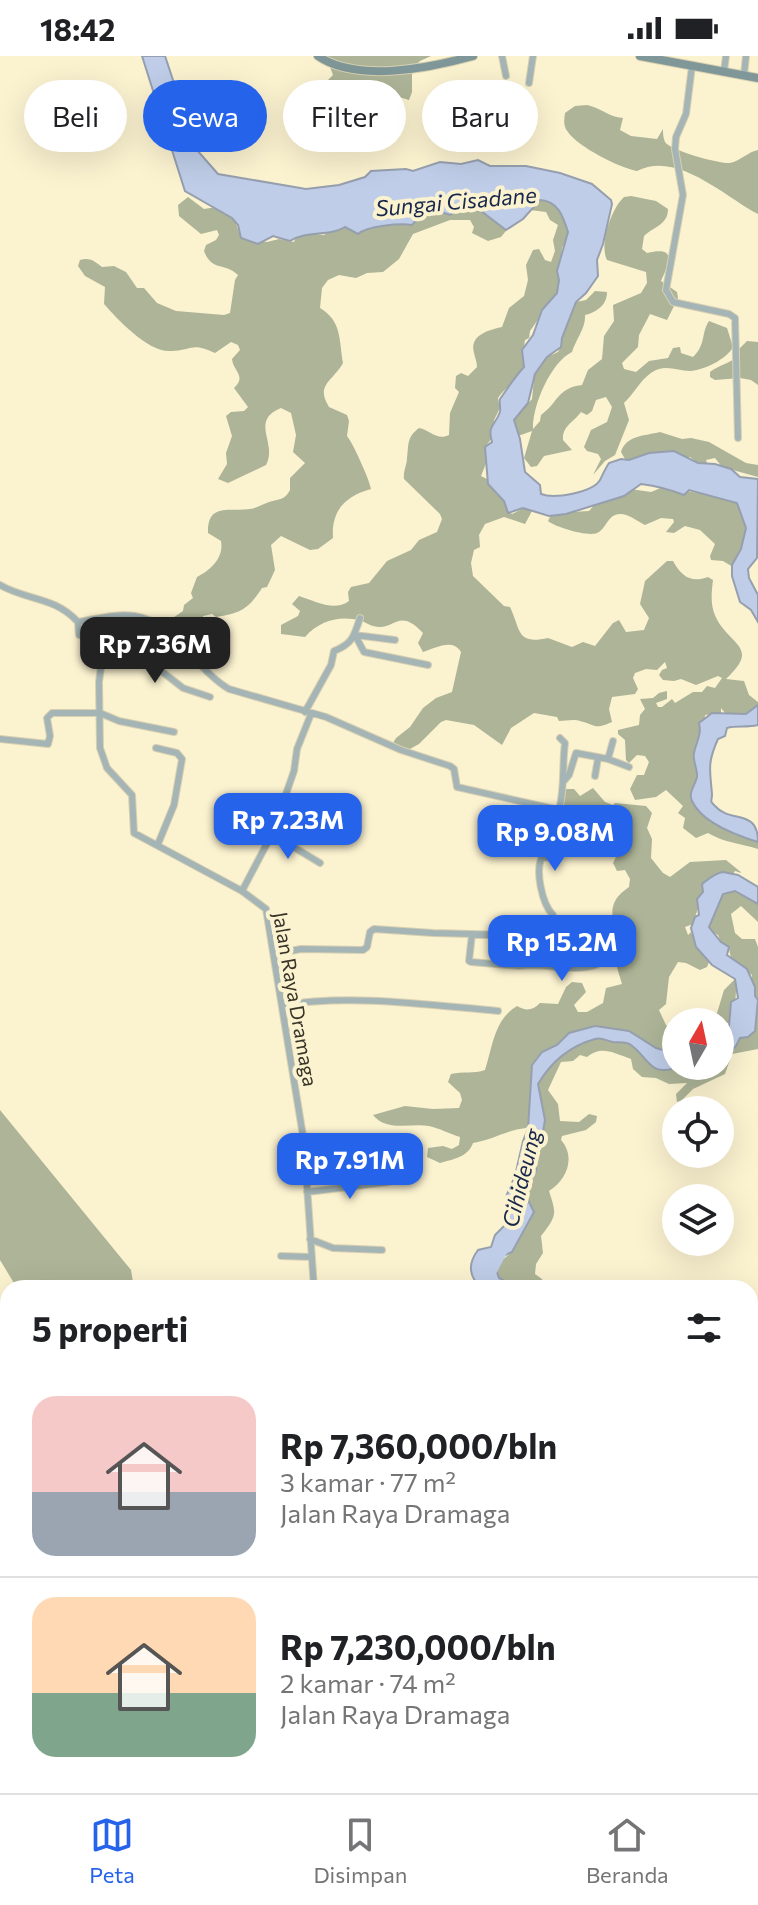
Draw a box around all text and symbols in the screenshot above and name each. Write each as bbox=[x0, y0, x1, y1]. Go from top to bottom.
text: 18:42 bbox=[40, 10, 115, 47]
chip: Beli bbox=[24, 80, 127, 152]
chip: Sewa bbox=[143, 80, 267, 152]
chip: Filter bbox=[283, 80, 406, 152]
chip: Baru bbox=[422, 80, 538, 152]
water label: Sungai Cisadane bbox=[374, 180, 538, 221]
pin: Rp 7.36M bbox=[72, 617, 238, 685]
text: Rp 7.36M bbox=[98, 627, 212, 658]
pin: Rp 7.23M bbox=[205, 793, 371, 861]
text: Rp 7.23M bbox=[232, 803, 344, 834]
pin: Rp 9.08M bbox=[472, 805, 638, 873]
text: Rp 9.08M bbox=[496, 815, 614, 846]
street label: Jalan Raya Dramaga bbox=[269, 910, 323, 1088]
pin: Rp 15.2M bbox=[479, 915, 645, 983]
text: Rp 15.2M bbox=[506, 925, 618, 956]
north arrow bbox=[662, 1008, 734, 1080]
map controls bbox=[662, 1008, 734, 1256]
button: locate bbox=[662, 1096, 734, 1168]
water label: Cihideung bbox=[496, 1125, 546, 1230]
pin: Rp 7.91M bbox=[267, 1133, 433, 1201]
text: Rp 7.91M bbox=[295, 1143, 405, 1174]
button: layers bbox=[662, 1184, 734, 1256]
icon: filters bbox=[682, 1306, 726, 1350]
text: 5 properti bbox=[32, 1307, 188, 1349]
text: Rp 7,360,000/bln bbox=[280, 1424, 557, 1466]
icon: home bbox=[96, 1428, 192, 1524]
text: 3 kamar · 77 m² bbox=[280, 1466, 456, 1497]
text: Jalan Raya Dramaga bbox=[280, 1497, 510, 1528]
text: Rp 7,230,000/bln bbox=[280, 1625, 556, 1667]
icon: home bbox=[96, 1629, 192, 1725]
text: 2 kamar · 74 m² bbox=[280, 1667, 456, 1698]
text: Jalan Raya Dramaga bbox=[280, 1698, 510, 1729]
tab: Peta bbox=[89, 1813, 135, 1888]
tab: Disimpan bbox=[313, 1813, 407, 1888]
tab: Beranda bbox=[586, 1813, 669, 1888]

